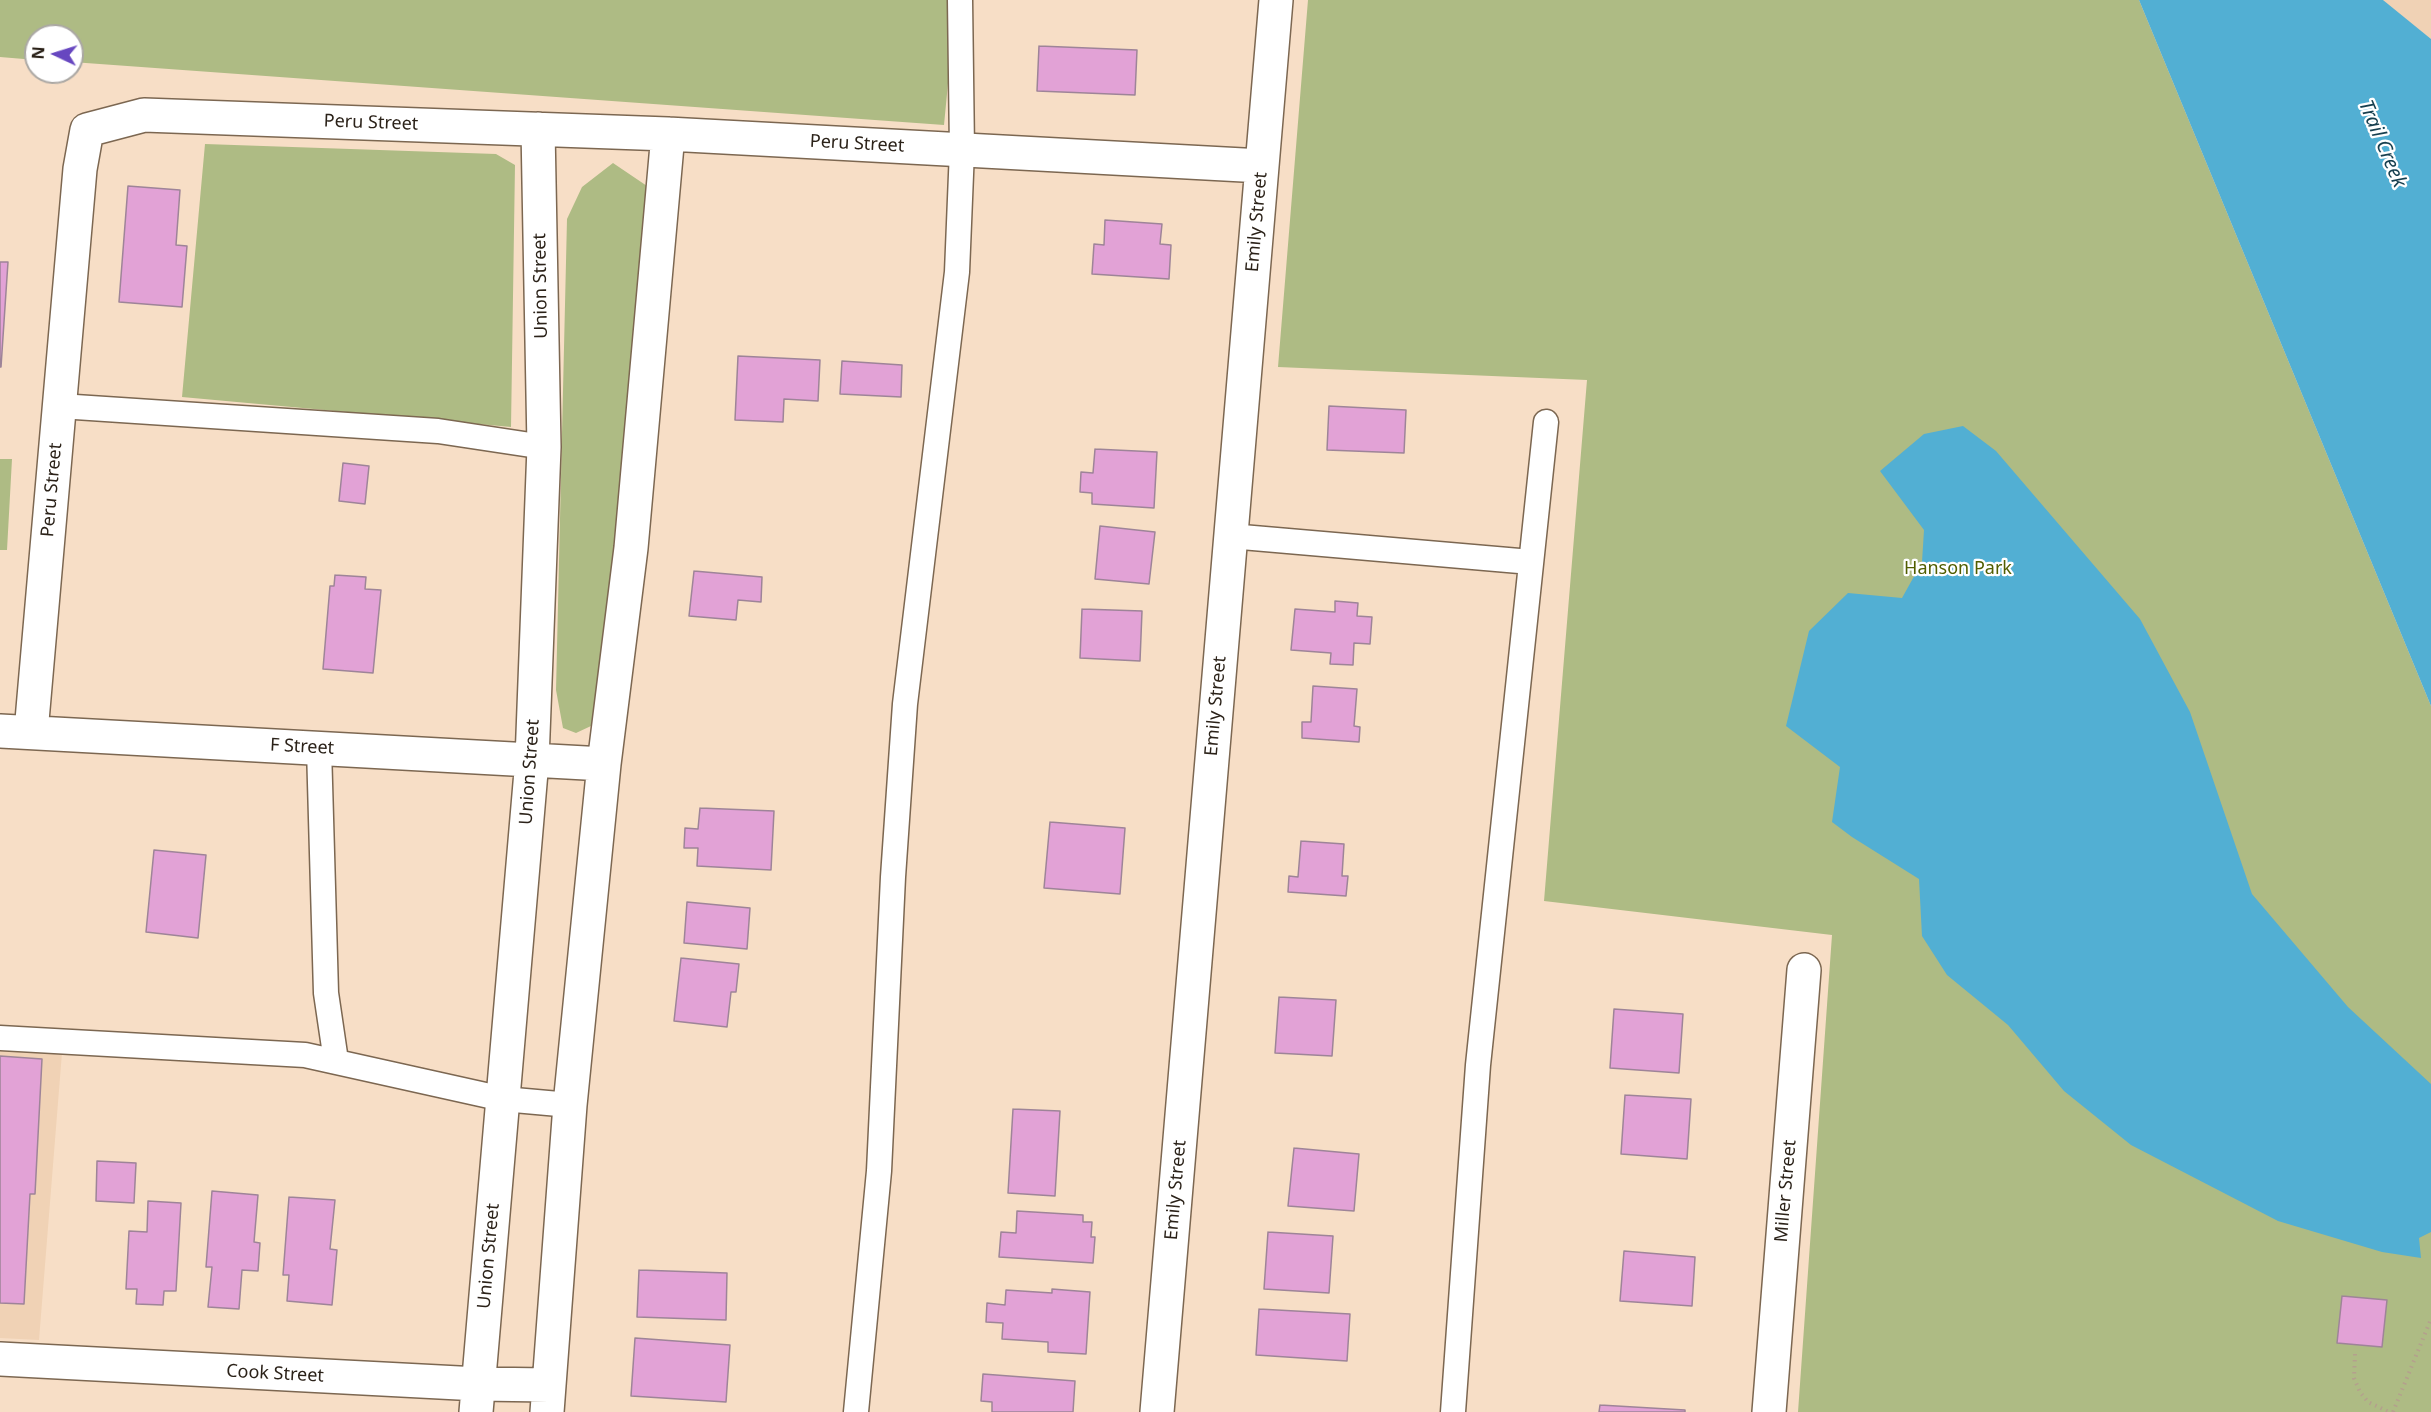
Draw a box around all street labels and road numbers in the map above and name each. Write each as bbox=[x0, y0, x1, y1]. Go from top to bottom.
street label: Peru Street bbox=[323, 111, 419, 135]
street label: Peru Street bbox=[809, 131, 905, 157]
street label: Emily Street bbox=[1242, 171, 1272, 273]
street label: Union Street bbox=[529, 233, 553, 339]
street label: Peru Street bbox=[37, 442, 67, 538]
street label: Emily Street bbox=[1201, 655, 1231, 757]
street label: Union Street bbox=[516, 718, 544, 826]
street label: F Street bbox=[269, 735, 335, 759]
street label: Emily Street bbox=[1161, 1139, 1191, 1241]
street label: Miller Street bbox=[1771, 1139, 1801, 1243]
street label: Union Street bbox=[474, 1202, 504, 1310]
street label: Cook Street bbox=[226, 1361, 324, 1387]

